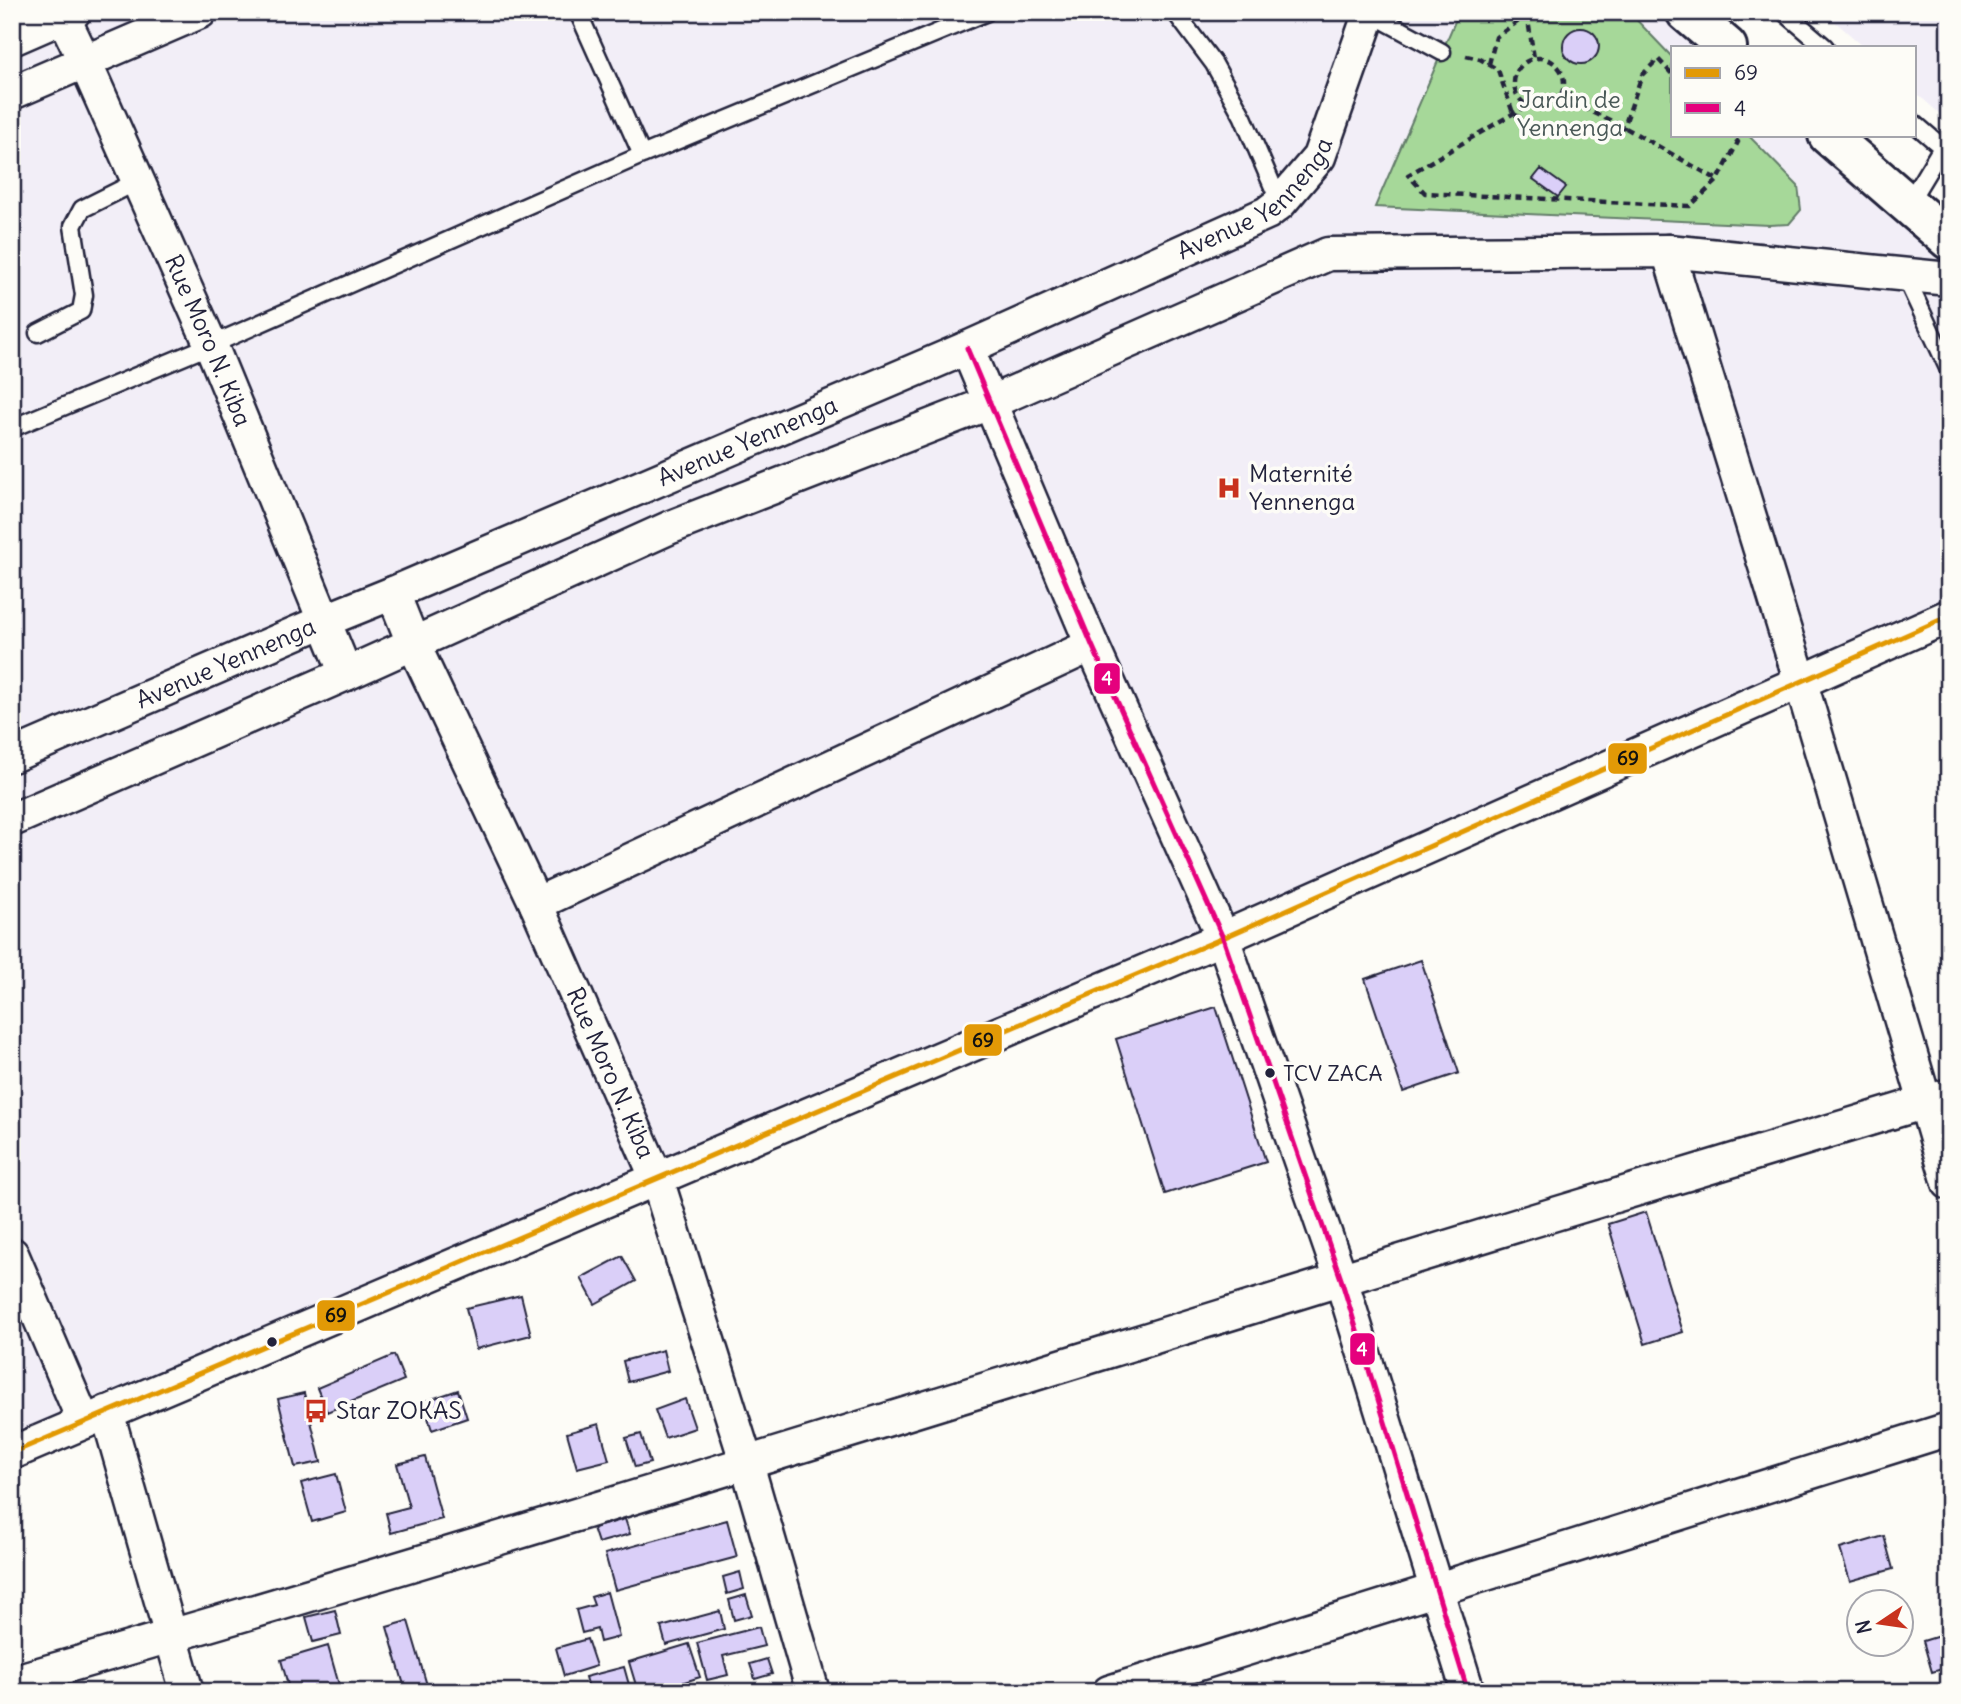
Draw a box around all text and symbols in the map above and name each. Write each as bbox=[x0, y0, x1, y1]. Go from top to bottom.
legend bbox=[1671, 46, 1916, 136]
text: 69 bbox=[1734, 59, 1758, 86]
park label: Jardin de Yennenga bbox=[1517, 84, 1623, 142]
text: 4 bbox=[1734, 95, 1746, 122]
street label: Avenue Yennenga bbox=[1172, 134, 1339, 265]
street label: Rue Moro N. Kiba bbox=[159, 250, 259, 430]
street label: Avenue Yennenga bbox=[653, 389, 842, 492]
place label: Maternité Yennenga bbox=[1249, 458, 1355, 516]
hospital icon: Maternité Yennenga bbox=[1215, 474, 1243, 502]
street label: Avenue Yennenga bbox=[131, 610, 320, 714]
line badge: 4 bbox=[1093, 662, 1121, 695]
text: 4 bbox=[1102, 666, 1113, 690]
line badge: 69 bbox=[1607, 742, 1648, 775]
text: 69 bbox=[1617, 746, 1639, 770]
street label: Rue Moro N. Kiba bbox=[561, 982, 662, 1163]
line badge: 69 bbox=[963, 1023, 1003, 1057]
text: 69 bbox=[972, 1028, 994, 1052]
place label: TCV ZACA bbox=[1283, 1059, 1383, 1087]
marker: TCV ZACA bbox=[1263, 1066, 1277, 1080]
line badge: 69 bbox=[316, 1299, 356, 1332]
text: 69 bbox=[325, 1303, 347, 1327]
line badge: 4 bbox=[1349, 1332, 1376, 1366]
unlabelled marker bbox=[265, 1335, 279, 1349]
text: 4 bbox=[1357, 1337, 1368, 1361]
place label: Star ZOKAS bbox=[336, 1395, 462, 1425]
bus stop icon: Star ZOKAS bbox=[302, 1397, 330, 1425]
north arrow bbox=[1846, 1588, 1916, 1658]
text: N bbox=[1850, 1618, 1877, 1636]

